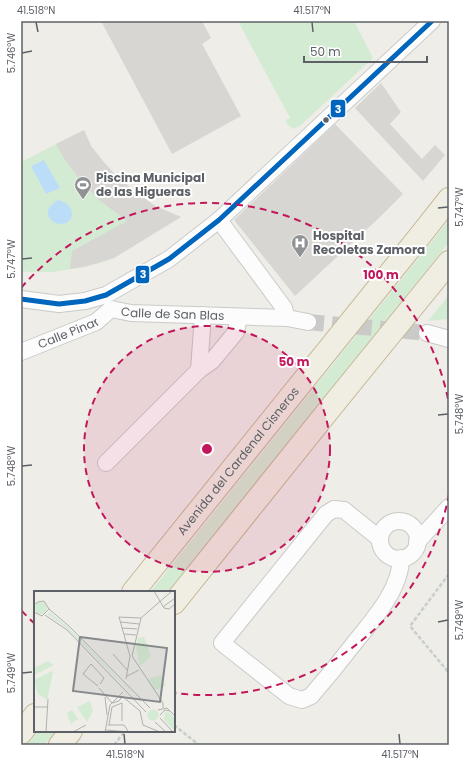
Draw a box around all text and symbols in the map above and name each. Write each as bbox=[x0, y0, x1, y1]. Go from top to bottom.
text: 41.518°N bbox=[17, 3, 55, 18]
text: 41.517°N bbox=[293, 3, 331, 18]
text: 5.746°W bbox=[4, 33, 19, 73]
scale bar bbox=[304, 38, 427, 64]
text: 50 m bbox=[310, 43, 341, 60]
line badge: 3 bbox=[330, 99, 346, 118]
text: 3 bbox=[335, 101, 342, 117]
unlabelled marker bbox=[321, 115, 331, 125]
place label: Piscina Municipal de las Higueras bbox=[96, 169, 205, 200]
sports icon: Piscina Municipal de las Higueras bbox=[73, 175, 93, 200]
text: 5.747°W bbox=[452, 187, 467, 227]
place label: Hospital Recoletas Zamora bbox=[313, 227, 425, 258]
hospital icon: Hospital Recoletas Zamora bbox=[290, 233, 310, 258]
text: 5.747°W bbox=[4, 239, 19, 279]
line badge: 3 bbox=[135, 265, 150, 284]
text: 3 bbox=[140, 266, 147, 282]
text: 100 m bbox=[363, 266, 399, 283]
street label: Calle de San Blas bbox=[119, 302, 225, 324]
street label: Calle Pinar bbox=[35, 313, 103, 352]
text: 50 m bbox=[279, 353, 310, 370]
street label: Avenida del Cardenal Cisneros bbox=[173, 383, 303, 538]
text: 5.748°W bbox=[452, 394, 467, 434]
centre of rings bbox=[200, 442, 214, 456]
text: 5.748°W bbox=[4, 446, 19, 486]
inset map bbox=[34, 591, 175, 732]
text: 5.749°W bbox=[452, 600, 467, 640]
text: 5.749°W bbox=[4, 653, 19, 693]
text: 41.518°N bbox=[106, 747, 144, 762]
text: 41.517°N bbox=[381, 747, 419, 762]

